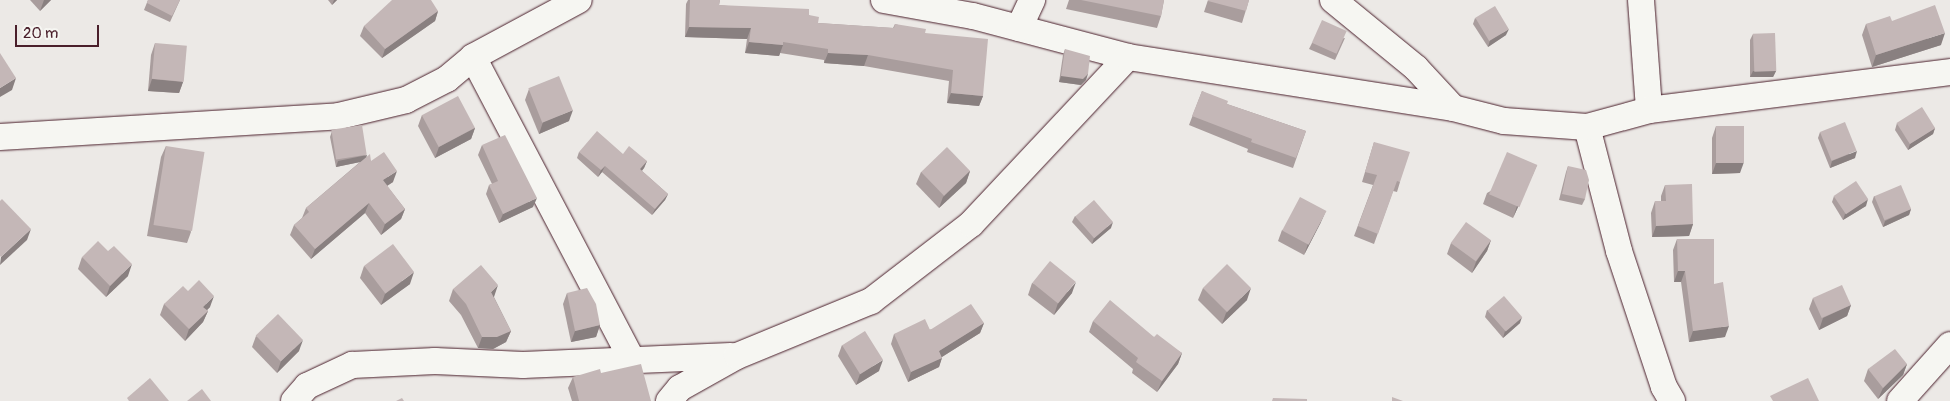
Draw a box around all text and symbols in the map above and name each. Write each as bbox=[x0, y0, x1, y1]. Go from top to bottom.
scale bar bbox=[18, 15, 101, 47]
text: 20 m bbox=[23, 24, 58, 43]

